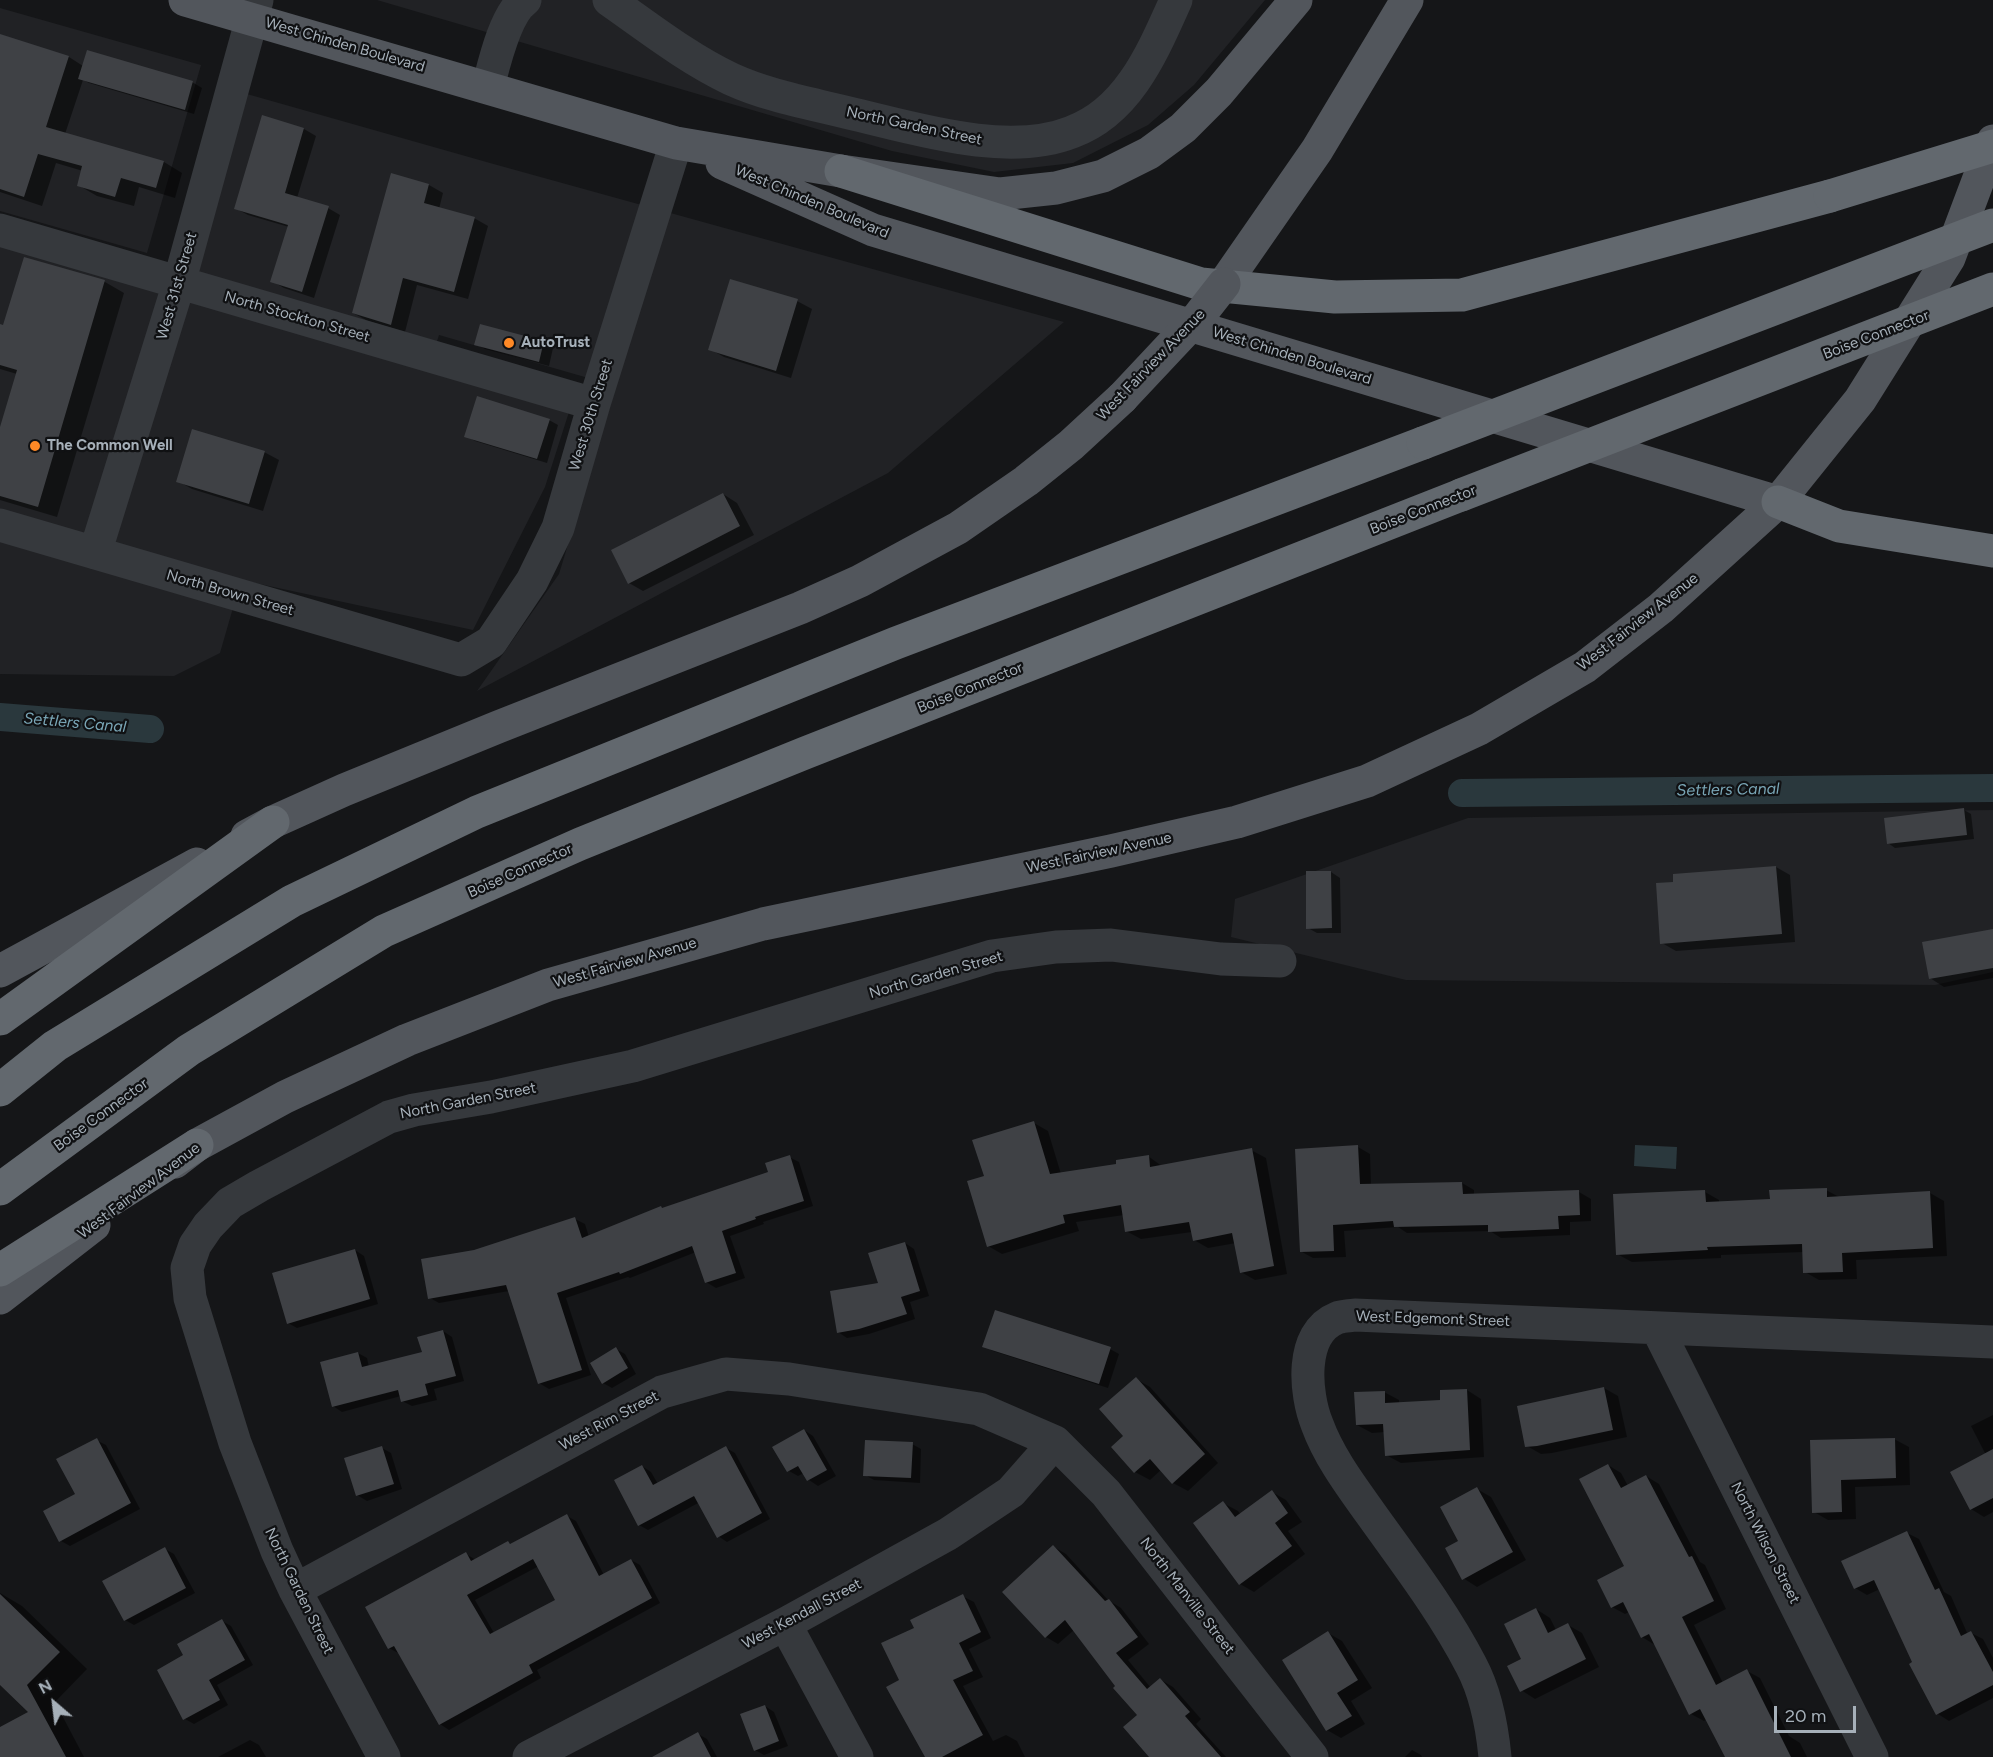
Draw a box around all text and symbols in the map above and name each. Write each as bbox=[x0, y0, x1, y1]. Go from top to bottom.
street label: West Chinden Boulevard bbox=[263, 14, 427, 76]
street label: North Garden Street bbox=[844, 103, 984, 149]
street label: West Chinden Boulevard bbox=[732, 161, 892, 243]
street label: West 31st Street bbox=[153, 230, 201, 342]
street label: North Stockton Street bbox=[222, 288, 372, 346]
street label: West Fairview Avenue bbox=[1093, 305, 1209, 425]
street label: Boise Connector bbox=[1820, 306, 1932, 364]
street label: West Chinden Boulevard bbox=[1210, 323, 1374, 389]
place label: AutoTrust bbox=[521, 334, 590, 352]
marker: AutoTrust bbox=[502, 336, 516, 350]
street label: West 30th Street bbox=[565, 357, 617, 473]
place label: The Common Well bbox=[47, 437, 173, 455]
marker: The Common Well bbox=[28, 439, 42, 453]
street label: Boise Connector bbox=[1367, 481, 1479, 539]
street label: North Brown Street bbox=[164, 566, 296, 620]
street label: West Fairview Avenue bbox=[1574, 569, 1702, 675]
street label: Boise Connector bbox=[915, 659, 1025, 717]
water label: Settlers Canal bbox=[23, 709, 127, 737]
water label: Settlers Canal bbox=[1676, 780, 1780, 800]
street label: West Fairview Avenue bbox=[1025, 829, 1173, 877]
street label: Boise Connector bbox=[465, 840, 575, 902]
street label: West Fairview Avenue bbox=[551, 934, 699, 992]
street label: North Garden Street bbox=[867, 947, 1005, 1003]
street label: Boise Connector bbox=[50, 1075, 152, 1155]
street label: North Garden Street bbox=[398, 1079, 538, 1123]
street label: West Fairview Avenue bbox=[74, 1139, 204, 1243]
street label: West Edgemont Street bbox=[1356, 1307, 1510, 1331]
street label: West Rim Street bbox=[556, 1387, 662, 1455]
street label: North Wilson Street bbox=[1727, 1479, 1803, 1607]
street label: North Garden Street bbox=[261, 1525, 337, 1657]
street label: North Manville Street bbox=[1136, 1534, 1238, 1658]
street label: West Kendall Street bbox=[739, 1575, 865, 1653]
north arrow bbox=[24, 1673, 84, 1733]
text: N bbox=[35, 1675, 55, 1698]
scale bar bbox=[1777, 1694, 1860, 1732]
text: 20 m bbox=[1785, 1705, 1826, 1727]

